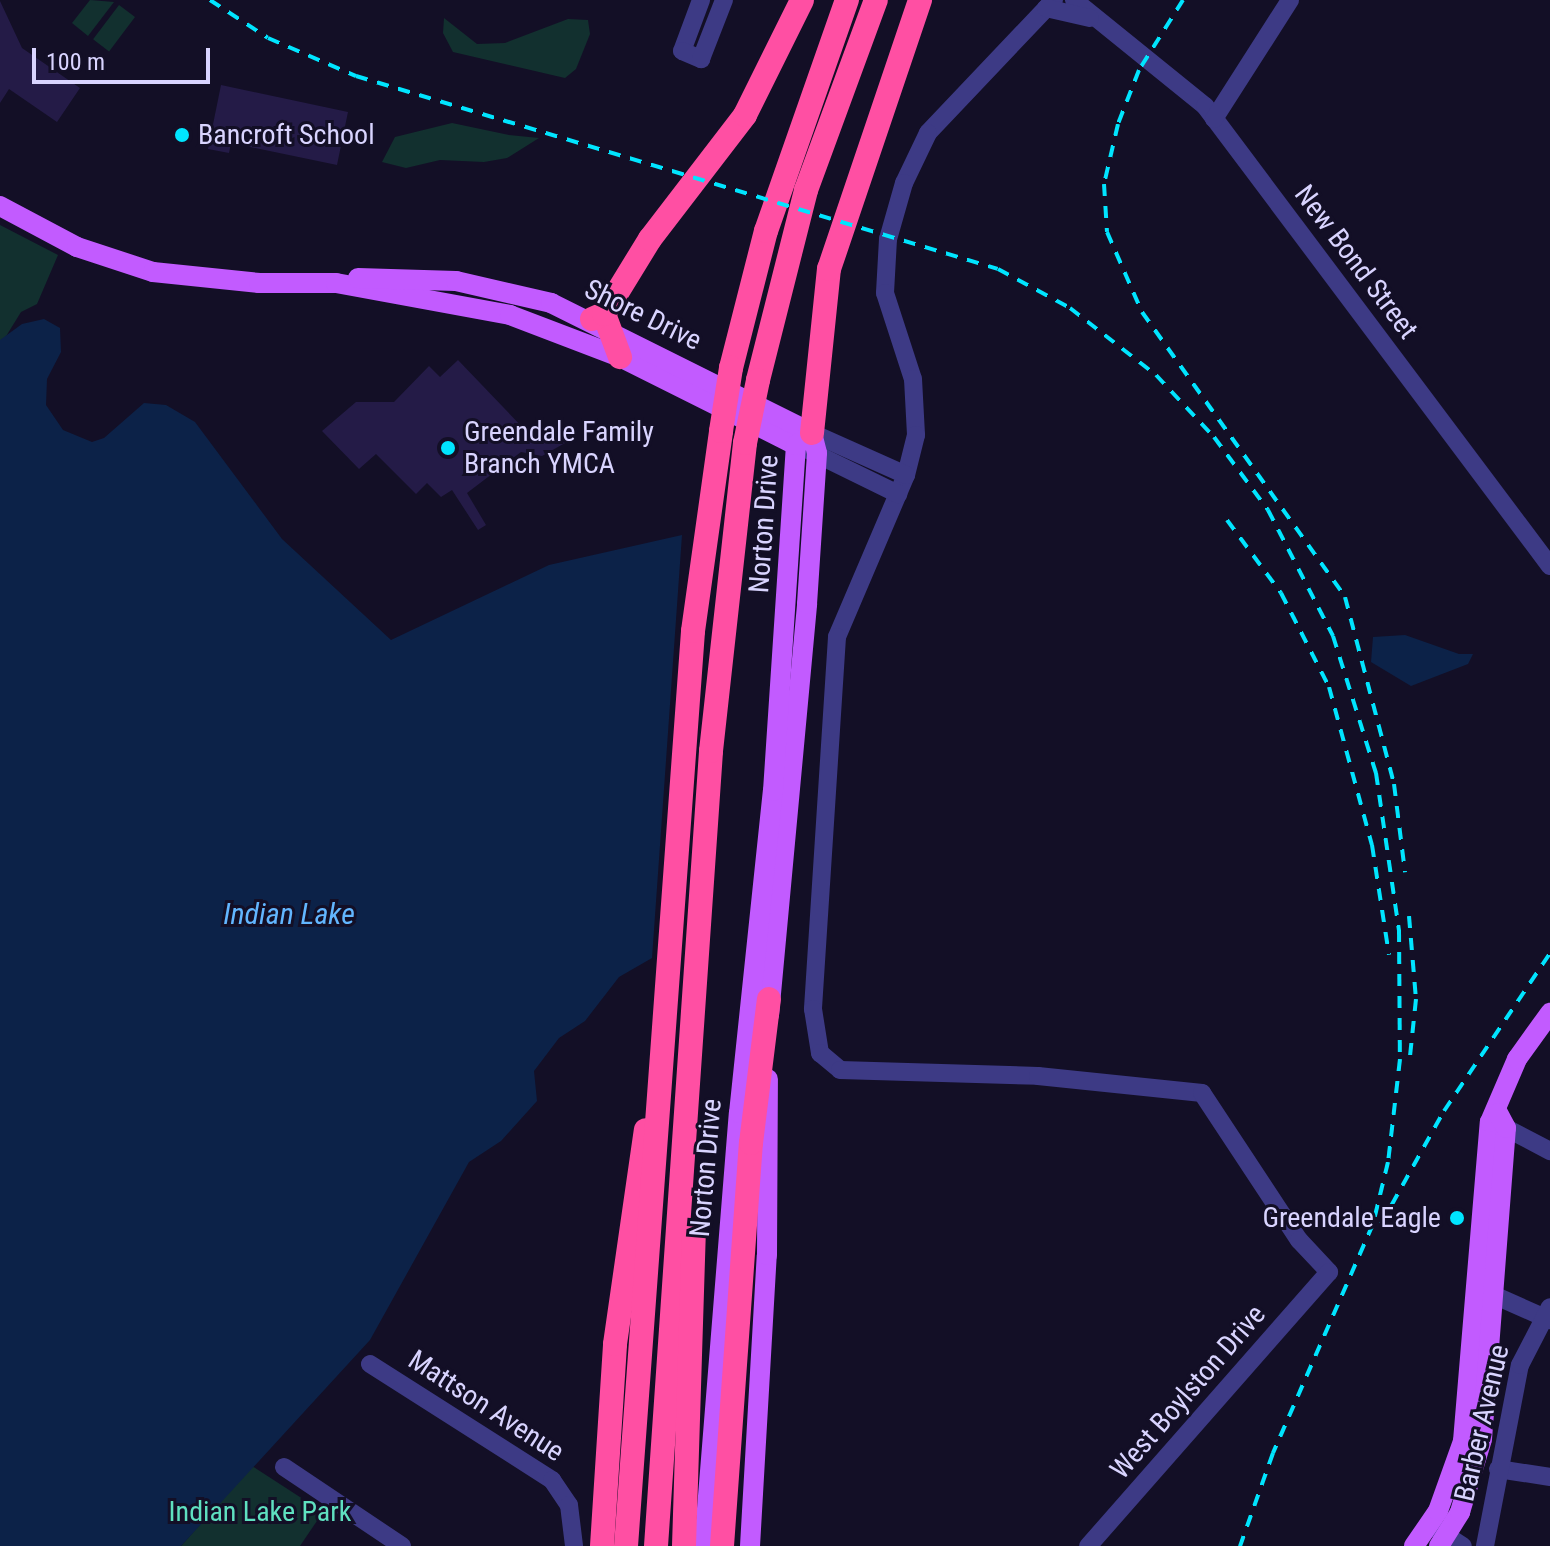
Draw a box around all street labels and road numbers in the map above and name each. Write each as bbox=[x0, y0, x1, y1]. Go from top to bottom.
street label: New Bond Street bbox=[1287, 178, 1425, 346]
street label: Shore Drive bbox=[579, 272, 707, 358]
street label: Norton Drive bbox=[742, 454, 786, 594]
street label: Norton Drive bbox=[683, 1098, 729, 1238]
street label: West Boylston Drive bbox=[1103, 1298, 1273, 1486]
street label: Barber Avenue bbox=[1448, 1341, 1516, 1505]
street label: Mattson Avenue bbox=[402, 1343, 570, 1469]

